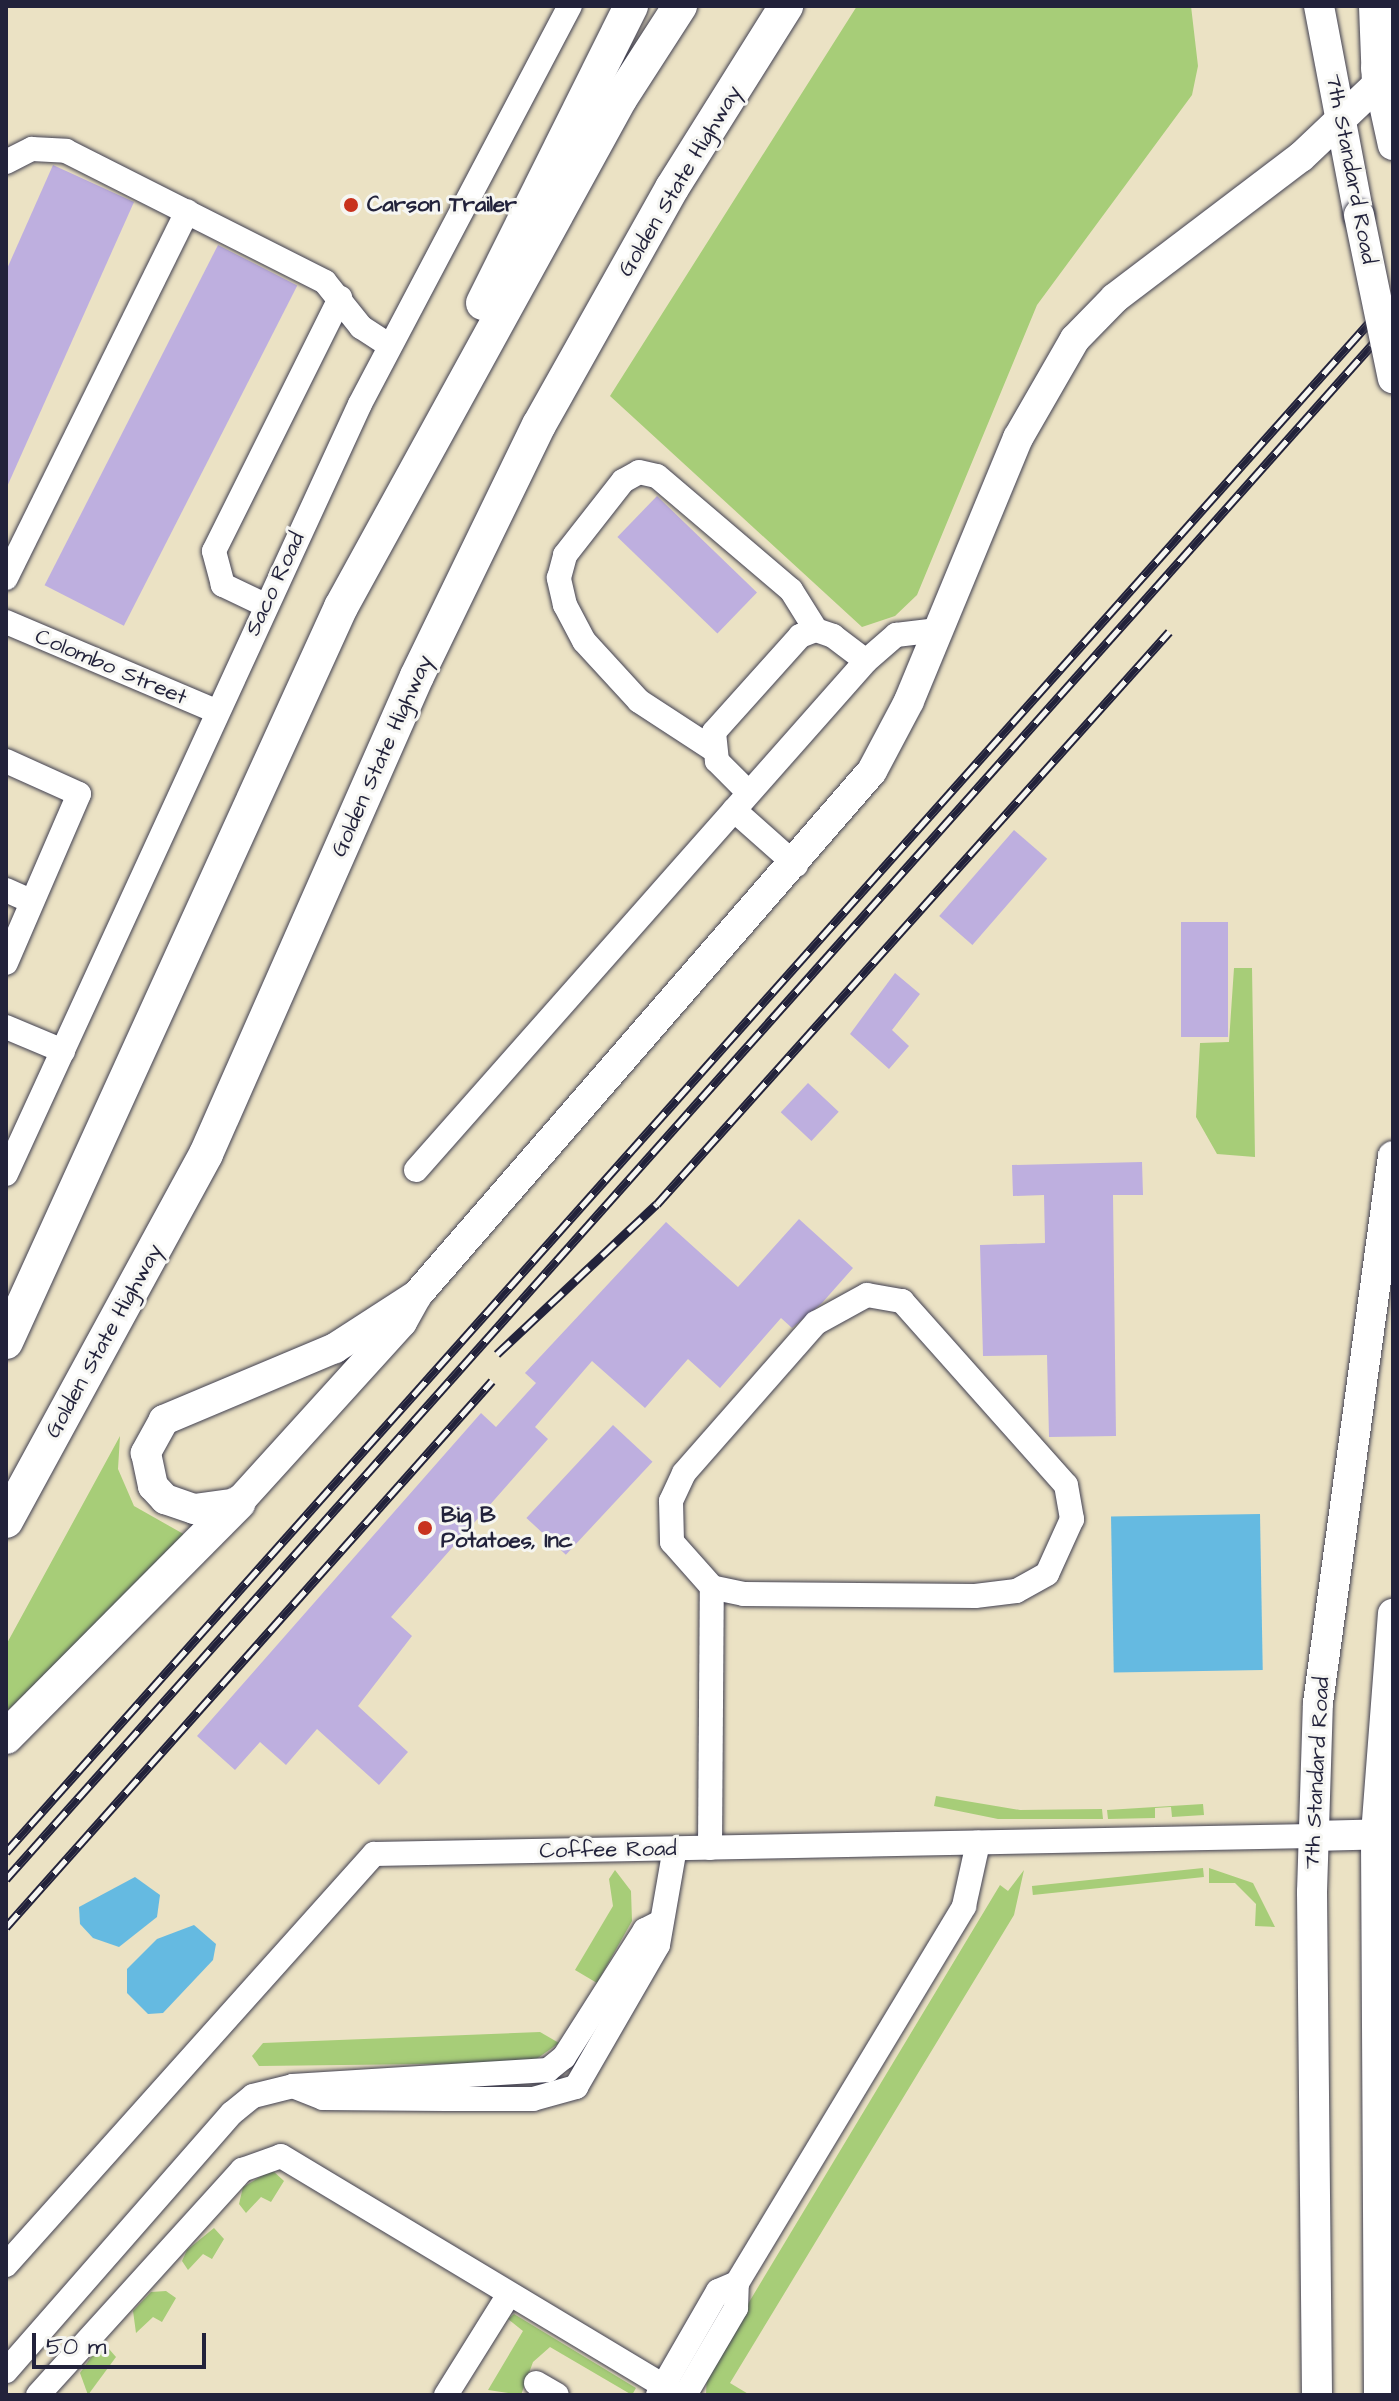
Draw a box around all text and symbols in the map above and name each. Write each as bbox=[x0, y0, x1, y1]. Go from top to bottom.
street label: 7th Standard Road bbox=[1320, 72, 1382, 266]
street label: Golden State Highway bbox=[613, 81, 747, 281]
place label: Carson Trailer bbox=[367, 192, 517, 218]
marker: Carson Trailer bbox=[342, 196, 360, 214]
street label: Saco Road bbox=[240, 528, 310, 640]
street label: Colombo Street bbox=[31, 623, 191, 711]
street label: Golden State Highway bbox=[326, 651, 438, 861]
street label: Golden State Highway bbox=[40, 1239, 168, 1443]
place label: Big B Potatoes, Inc bbox=[441, 1502, 573, 1554]
marker: Big B Potatoes, Inc bbox=[416, 1519, 434, 1537]
street label: 7th Standard Road bbox=[1299, 1676, 1335, 1870]
street label: Coffee Road bbox=[539, 1836, 677, 1864]
scale bar bbox=[36, 2317, 210, 2367]
text: 50 m bbox=[46, 2330, 106, 2364]

